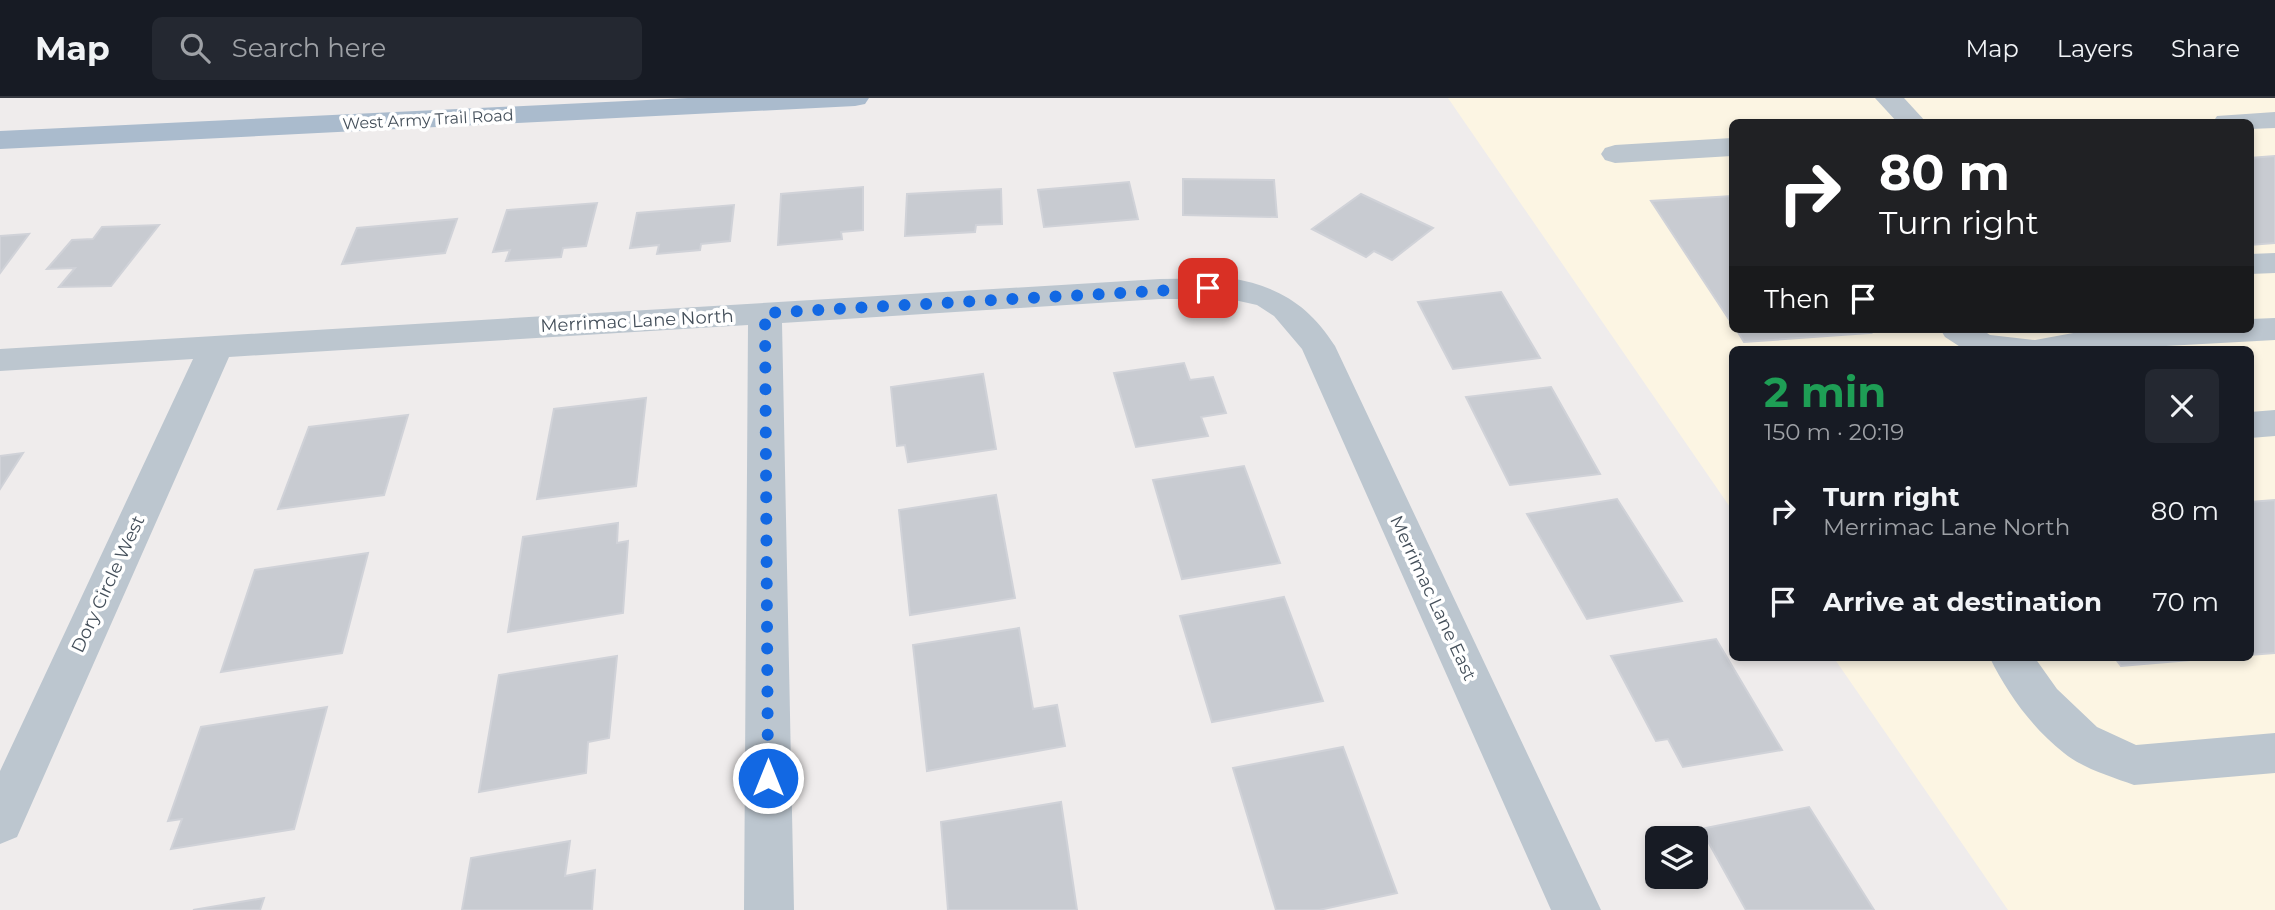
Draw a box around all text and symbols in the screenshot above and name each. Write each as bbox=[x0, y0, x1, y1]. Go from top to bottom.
search box bbox=[152, 17, 642, 80]
text: Map bbox=[35, 28, 110, 68]
icon: search bbox=[176, 29, 214, 67]
text: Search here bbox=[232, 32, 386, 64]
text: Map bbox=[1965, 34, 2019, 63]
text: Layers bbox=[2057, 34, 2133, 63]
text: Share bbox=[2171, 34, 2240, 63]
street label: West Army Trail Road bbox=[342, 106, 514, 133]
text: 80 m bbox=[1879, 143, 2010, 202]
icon: right bbox=[1764, 147, 1855, 238]
text: Turn right bbox=[1879, 203, 2039, 242]
pin bbox=[1178, 258, 1238, 318]
icon: arrive bbox=[1189, 269, 1227, 307]
icon: arrive bbox=[1844, 280, 1882, 318]
text: Then bbox=[1764, 283, 1830, 315]
street label: Merrimac Lane North bbox=[540, 305, 734, 337]
text: 2 min bbox=[1764, 366, 1886, 418]
button: close bbox=[2145, 369, 2219, 443]
text: 150 m · 20:19 bbox=[1764, 418, 1904, 446]
text: Turn right bbox=[1823, 481, 1959, 513]
icon: right bbox=[1764, 492, 1802, 530]
text: 80 m bbox=[2151, 495, 2219, 527]
street label: Dory Circle West bbox=[67, 512, 149, 656]
street label: Merrimac Lane East bbox=[1385, 512, 1481, 684]
text: Merrimac Lane North bbox=[1823, 513, 2070, 541]
icon: arrive bbox=[1764, 583, 1802, 621]
text: Arrive at destination bbox=[1823, 586, 2102, 618]
text: 70 m bbox=[2153, 586, 2219, 618]
position arrow bbox=[731, 741, 805, 815]
map controls bbox=[1645, 826, 1708, 889]
button: layers bbox=[1645, 826, 1708, 889]

